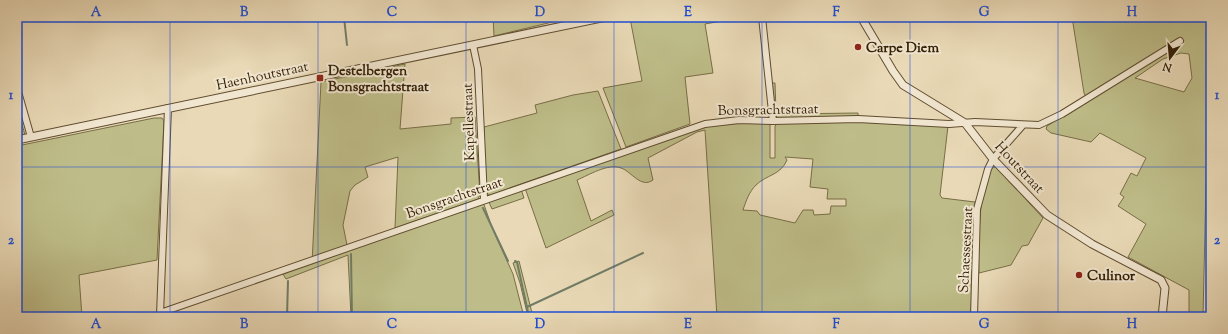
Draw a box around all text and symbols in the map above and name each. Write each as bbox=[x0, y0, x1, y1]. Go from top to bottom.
text: A bbox=[91, 4, 102, 22]
text: B bbox=[240, 4, 249, 22]
text: C bbox=[387, 4, 397, 22]
text: D bbox=[535, 4, 545, 22]
text: E bbox=[684, 4, 692, 22]
text: F bbox=[832, 4, 840, 22]
text: G bbox=[979, 4, 990, 22]
text: H bbox=[1127, 4, 1138, 22]
north arrow bbox=[1150, 38, 1190, 78]
place label: Carpe Diem bbox=[866, 39, 939, 59]
marker: Carpe Diem bbox=[853, 42, 863, 52]
street label: Haenhoutstraat bbox=[214, 57, 311, 96]
text: N bbox=[1161, 58, 1175, 76]
place label: Destelbergen Bonsgrachtstraat bbox=[328, 62, 429, 98]
marker: Destelbergen Bonsgrachtstraat bbox=[315, 73, 325, 83]
street label: Kapellestraat bbox=[459, 82, 481, 161]
text: 1 bbox=[9, 87, 14, 105]
text: 1 bbox=[1215, 87, 1220, 105]
street label: Bonsgrachtstraat bbox=[717, 100, 819, 122]
street label: Houtstraat bbox=[989, 138, 1048, 199]
street label: Bonsgrachtstraat bbox=[404, 173, 506, 225]
street label: Schaessestraat bbox=[955, 206, 979, 294]
text: 2 bbox=[8, 232, 15, 250]
text: 2 bbox=[1214, 232, 1221, 250]
place label: Culinor bbox=[1087, 267, 1136, 287]
marker: Culinor bbox=[1074, 270, 1084, 280]
text: A bbox=[91, 316, 102, 334]
text: B bbox=[240, 316, 249, 334]
text: C bbox=[387, 316, 397, 334]
text: D bbox=[535, 316, 545, 334]
text: E bbox=[684, 316, 692, 334]
text: F bbox=[832, 316, 840, 334]
text: G bbox=[979, 316, 990, 334]
text: H bbox=[1127, 316, 1138, 334]

